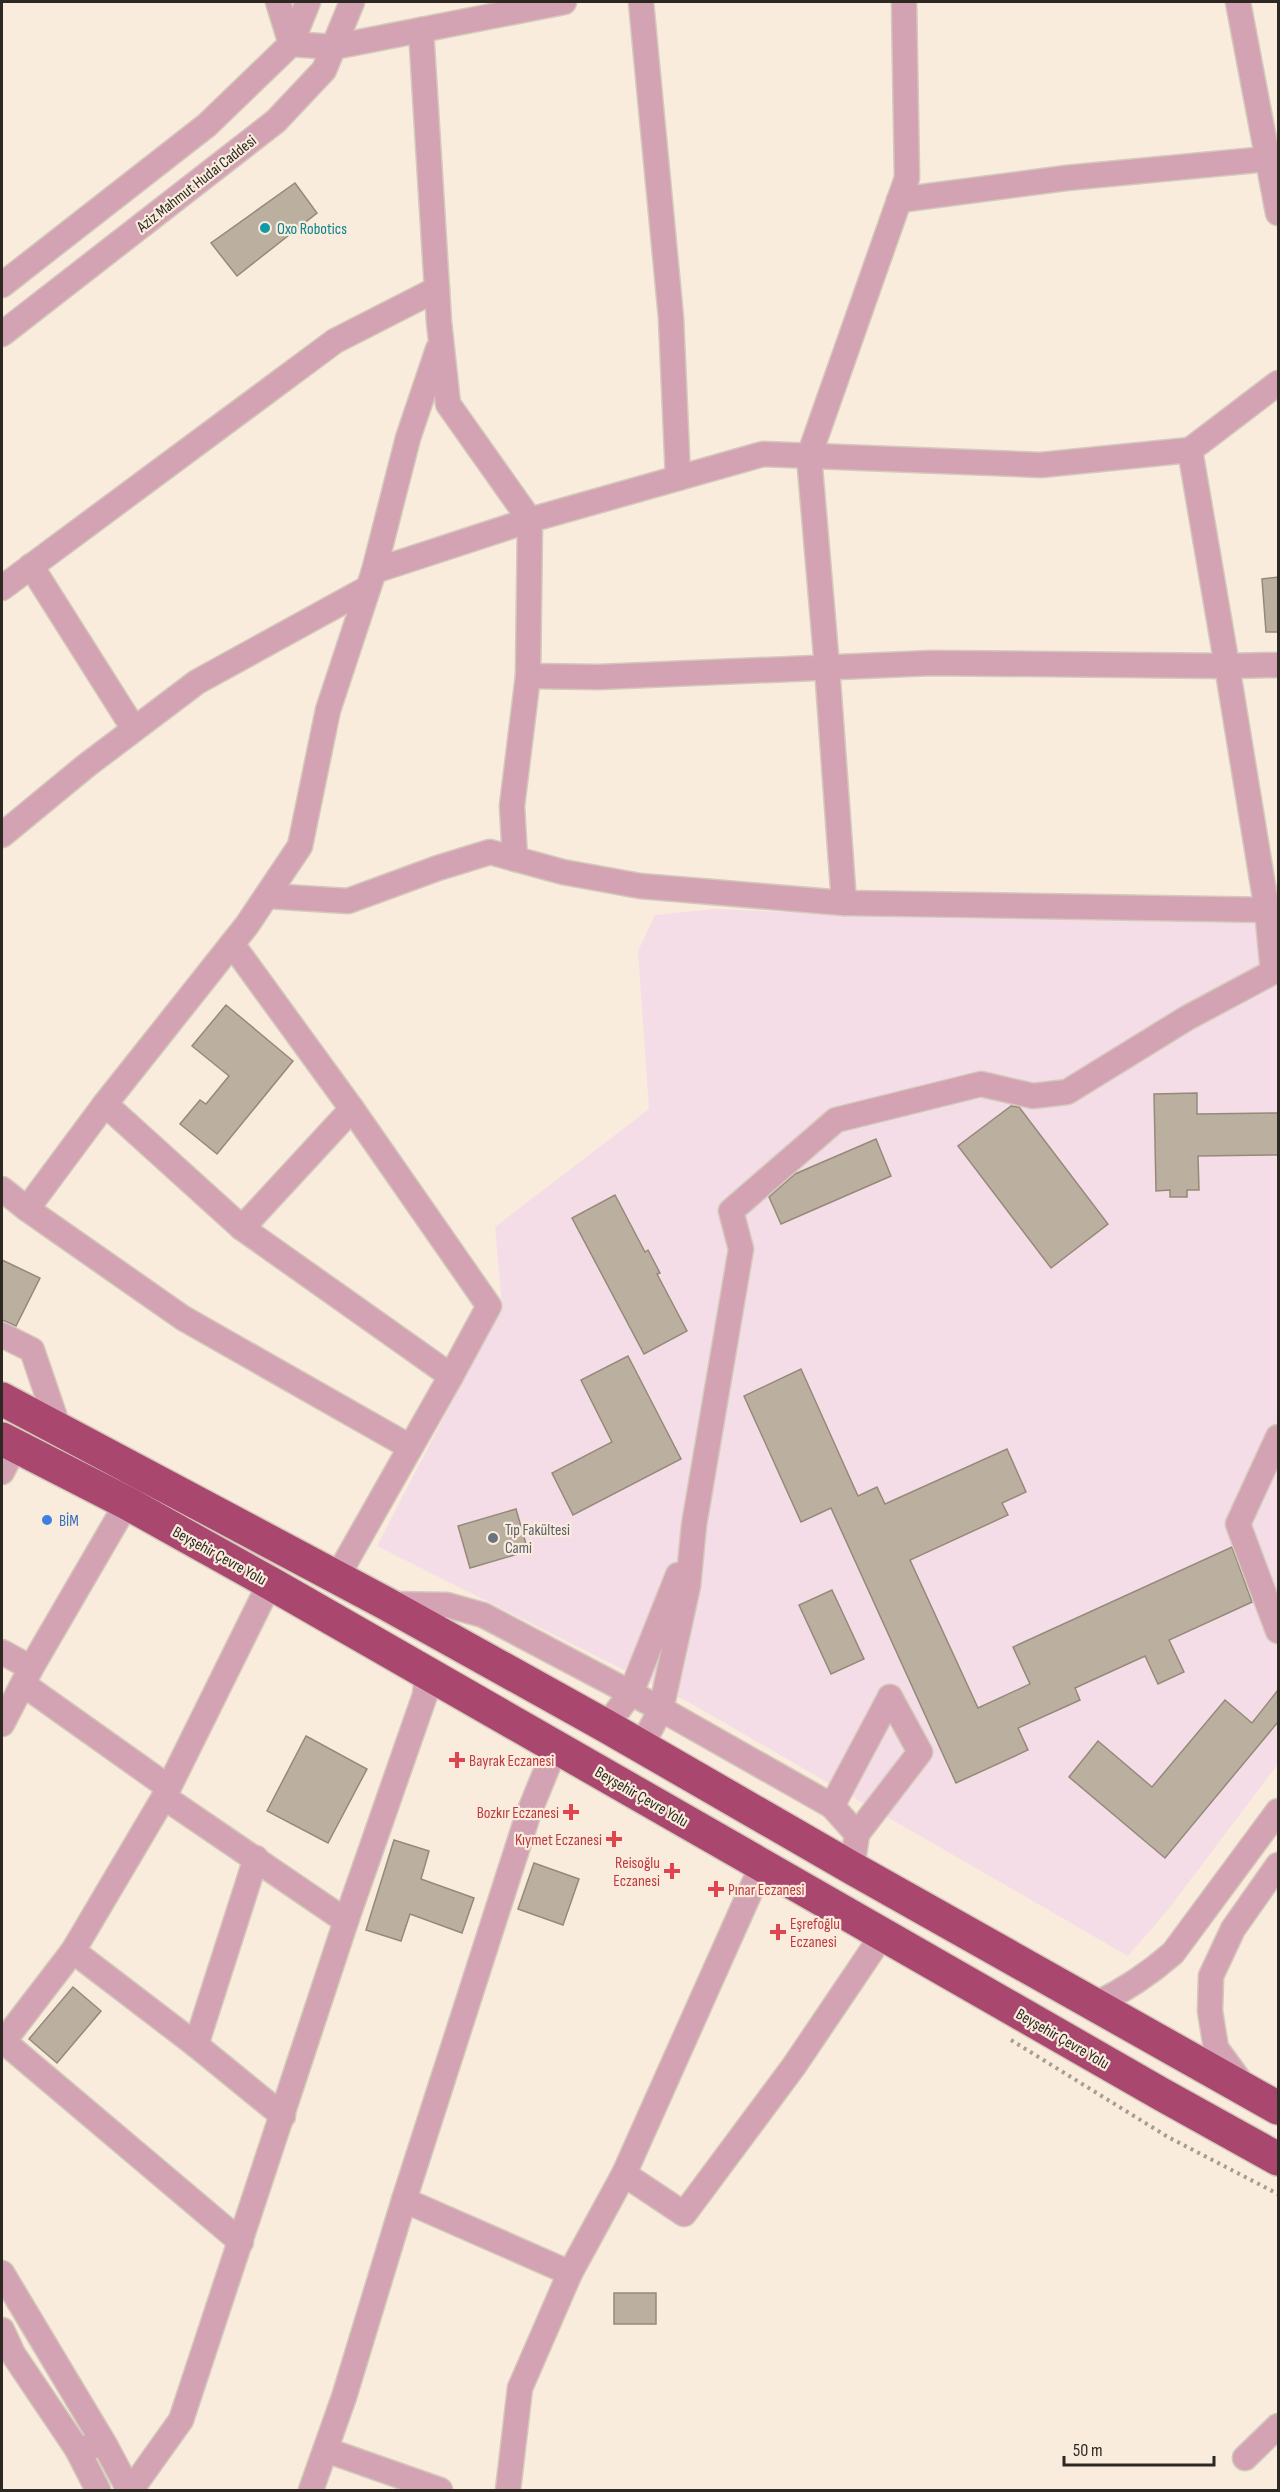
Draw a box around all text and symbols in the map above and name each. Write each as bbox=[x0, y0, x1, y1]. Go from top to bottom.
street label: Aziz Mahmut Hudai Caddesi bbox=[133, 132, 260, 237]
place label: Oxo Robotics bbox=[277, 220, 347, 239]
marker: Oxo Robotics bbox=[258, 221, 272, 235]
place label: BİM bbox=[59, 1512, 79, 1531]
marker: BİM bbox=[40, 1513, 54, 1527]
place label: Tıp Fakültesi Cami bbox=[505, 1521, 570, 1558]
street label: Beyşehir Çevre Yolu bbox=[169, 1523, 270, 1590]
marker: Tıp Fakültesi Cami bbox=[486, 1531, 500, 1545]
place label: Bayrak Eczanesi bbox=[469, 1752, 554, 1771]
marker: Bayrak Eczanesi bbox=[450, 1753, 464, 1767]
street label: Beyşehir Çevre Yolu bbox=[591, 1763, 691, 1832]
place label: Bozkır Eczanesi bbox=[477, 1804, 559, 1823]
marker: Bozkır Eczanesi bbox=[564, 1805, 578, 1819]
place label: Kıymet Eczanesi bbox=[515, 1831, 602, 1850]
marker: Kıymet Eczanesi bbox=[607, 1832, 621, 1846]
place label: Reisoğlu Eczanesi bbox=[613, 1854, 660, 1891]
marker: Reisoğlu Eczanesi bbox=[665, 1864, 679, 1878]
place label: Pınar Eczanesi bbox=[728, 1881, 805, 1900]
marker: Pınar Eczanesi bbox=[709, 1882, 723, 1896]
place label: Eşrefoğlu Eczanesi bbox=[790, 1915, 840, 1952]
marker: Eşrefoğlu Eczanesi bbox=[771, 1925, 785, 1939]
street label: Beyşehir Çevre Yolu bbox=[1012, 2005, 1112, 2074]
scale bar bbox=[1064, 2429, 1214, 2467]
text: 50 m bbox=[1073, 2440, 1103, 2461]

